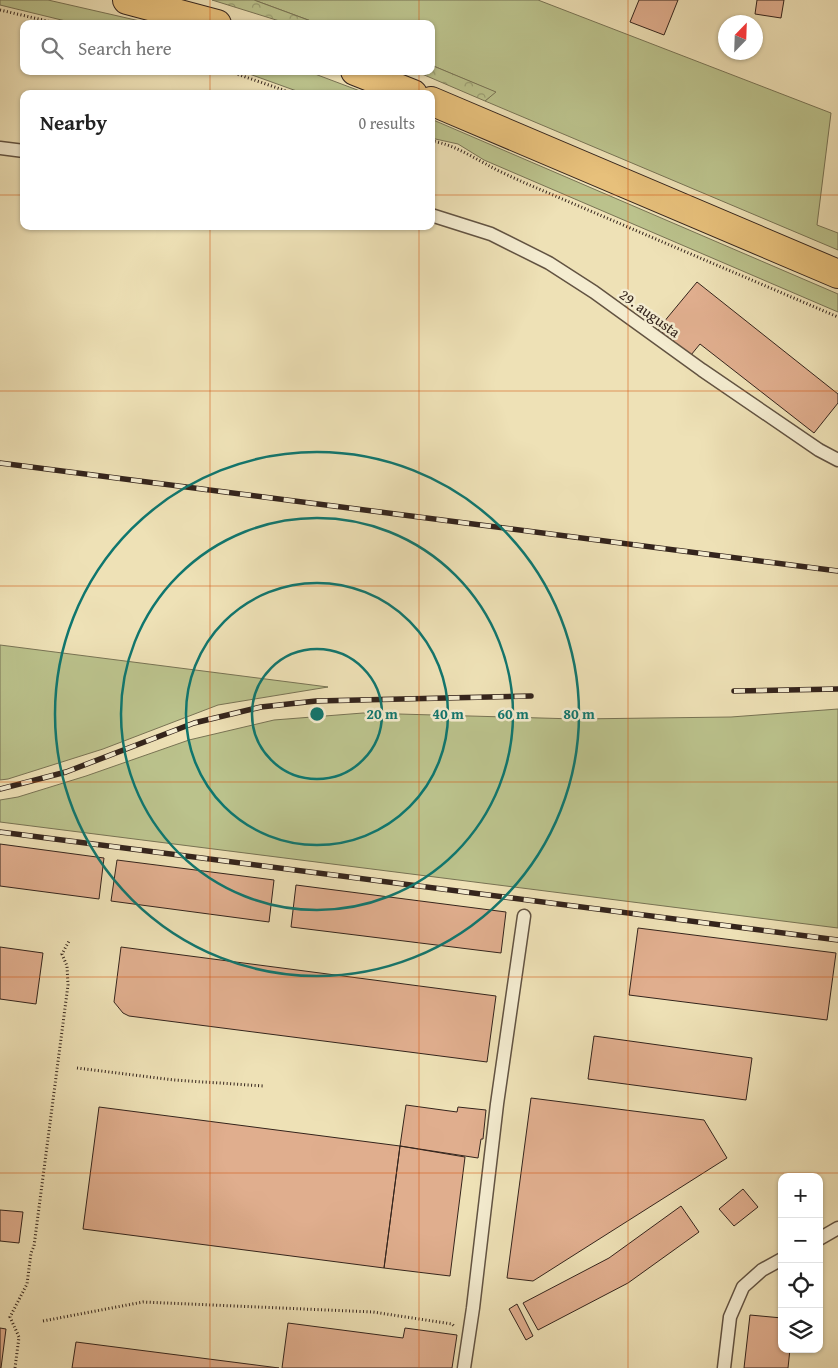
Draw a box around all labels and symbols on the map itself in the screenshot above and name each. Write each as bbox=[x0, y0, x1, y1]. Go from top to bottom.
north arrow bbox=[718, 15, 763, 60]
street label: 29. augusta bbox=[615, 284, 685, 342]
text: 20 m bbox=[366, 703, 398, 724]
text: 40 m bbox=[432, 703, 464, 724]
text: 60 m bbox=[497, 703, 529, 724]
text: 80 m bbox=[563, 703, 595, 724]
centre of rings bbox=[308, 705, 326, 723]

